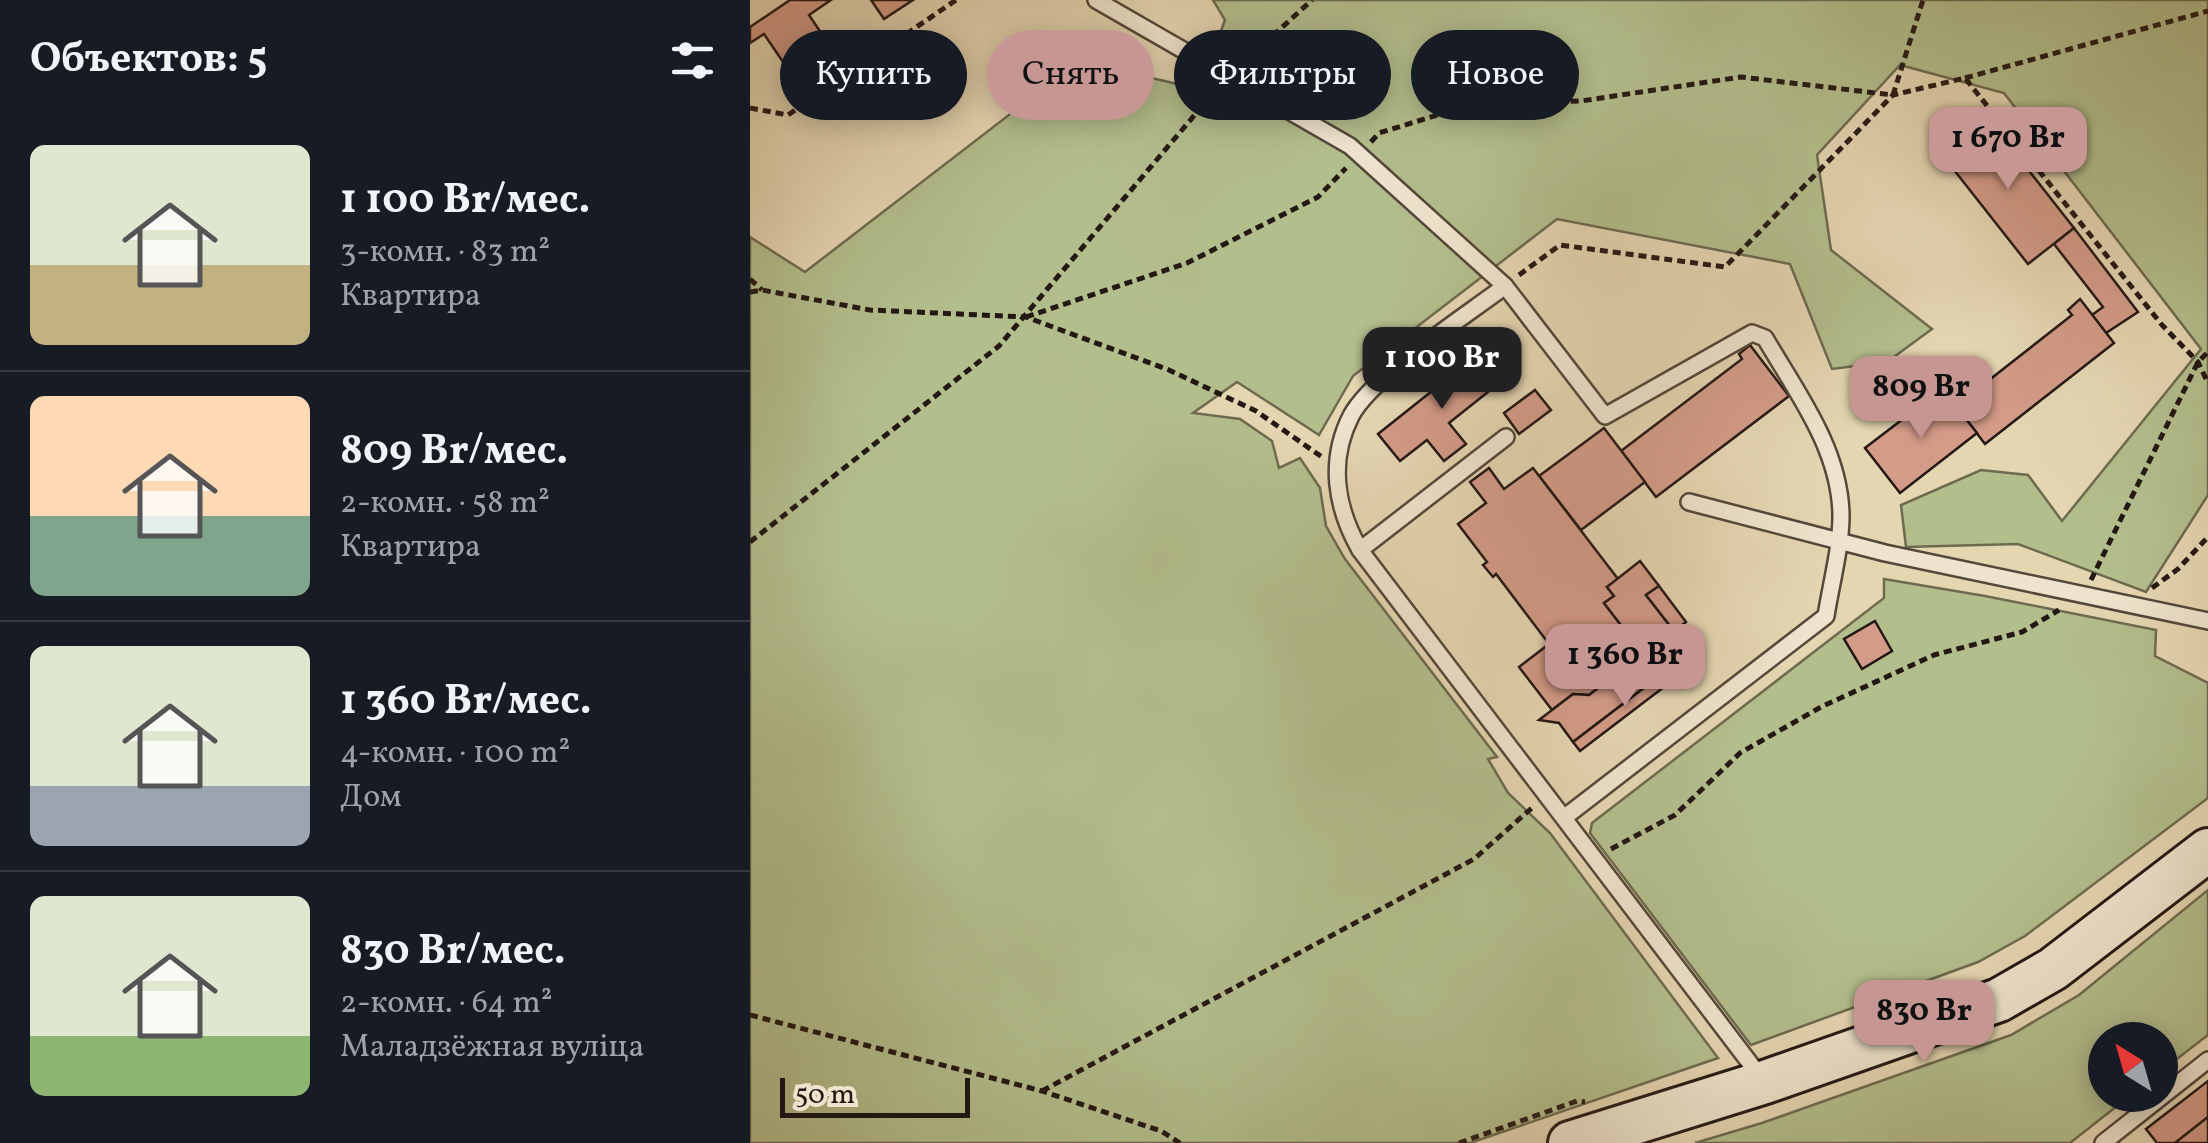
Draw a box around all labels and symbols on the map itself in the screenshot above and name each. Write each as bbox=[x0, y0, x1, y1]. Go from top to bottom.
pin: 1 670 Br bbox=[1905, 107, 2111, 192]
pin: 1 100 Br bbox=[1339, 327, 1545, 412]
pin: 809 Br bbox=[1840, 356, 2002, 441]
pin: 1 360 Br bbox=[1522, 624, 1728, 709]
pin: 830 Br bbox=[1843, 980, 2005, 1065]
north arrow bbox=[2088, 1022, 2178, 1112]
scale bar bbox=[780, 1073, 970, 1118]

